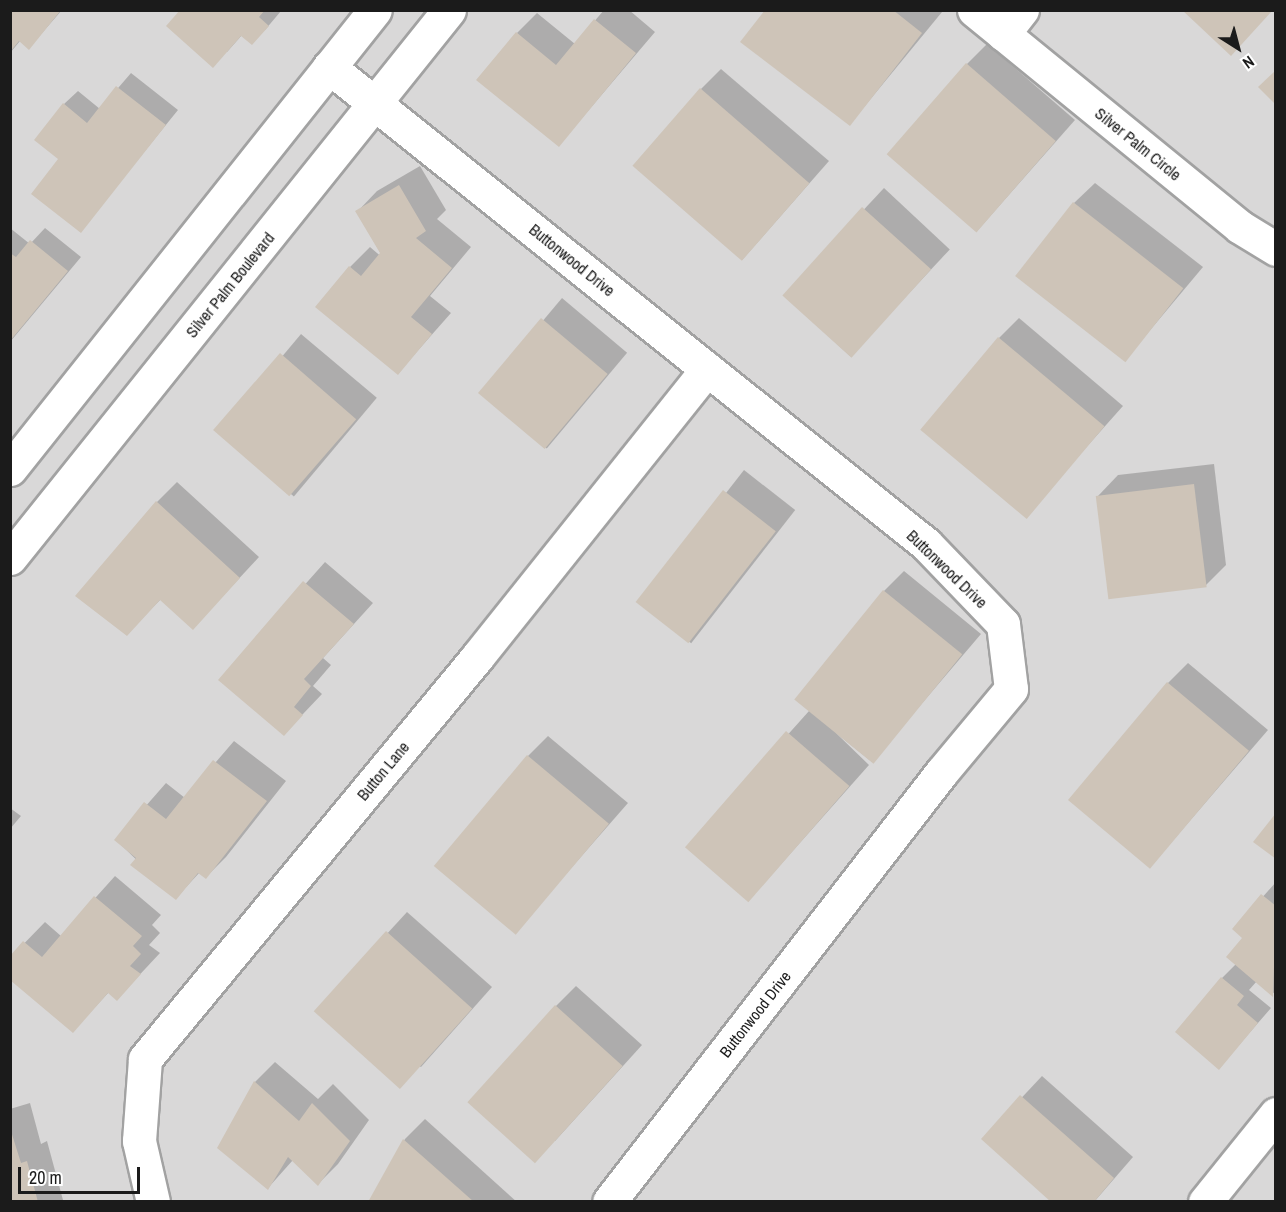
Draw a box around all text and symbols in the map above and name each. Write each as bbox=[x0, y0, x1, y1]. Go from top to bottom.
north arrow bbox=[1208, 18, 1268, 78]
text: N bbox=[1238, 51, 1259, 74]
street label: Silver Palm Circle bbox=[1091, 104, 1185, 184]
street label: Buttonwood Drive bbox=[525, 220, 619, 300]
street label: Silver Palm Boulevard bbox=[182, 229, 278, 341]
street label: Buttonwood Drive bbox=[903, 526, 991, 612]
street label: Button Lane bbox=[353, 738, 413, 804]
street label: Buttonwood Drive bbox=[715, 967, 795, 1061]
scale bar bbox=[21, 1155, 142, 1193]
text: 20 m bbox=[29, 1165, 62, 1190]

